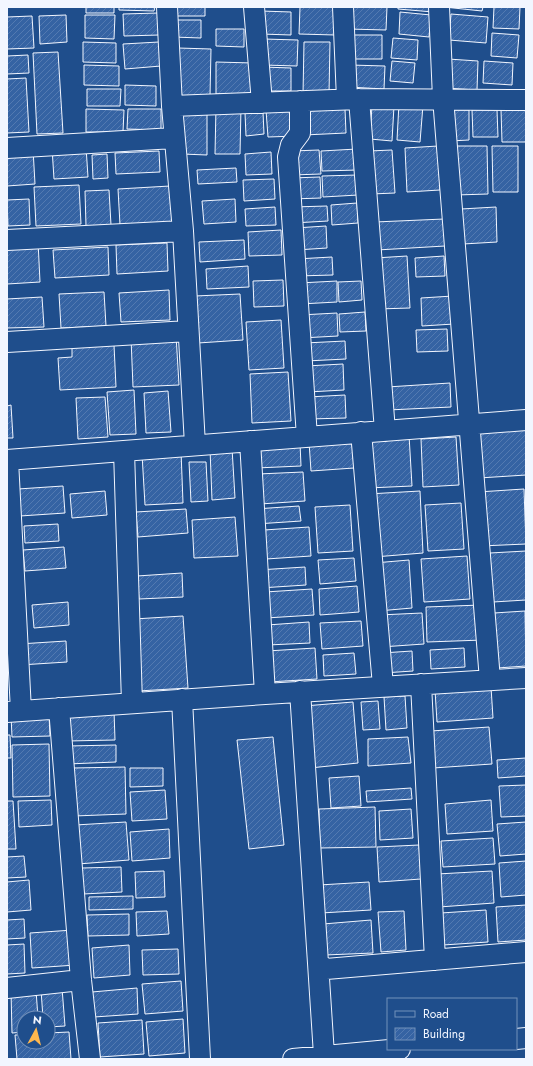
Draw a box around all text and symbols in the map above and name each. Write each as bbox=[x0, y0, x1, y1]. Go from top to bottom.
legend bbox=[387, 998, 517, 1050]
text: Road bbox=[423, 1005, 449, 1023]
north arrow bbox=[16, 1010, 56, 1050]
text: N bbox=[32, 1012, 43, 1029]
text: Building bbox=[423, 1025, 465, 1043]

